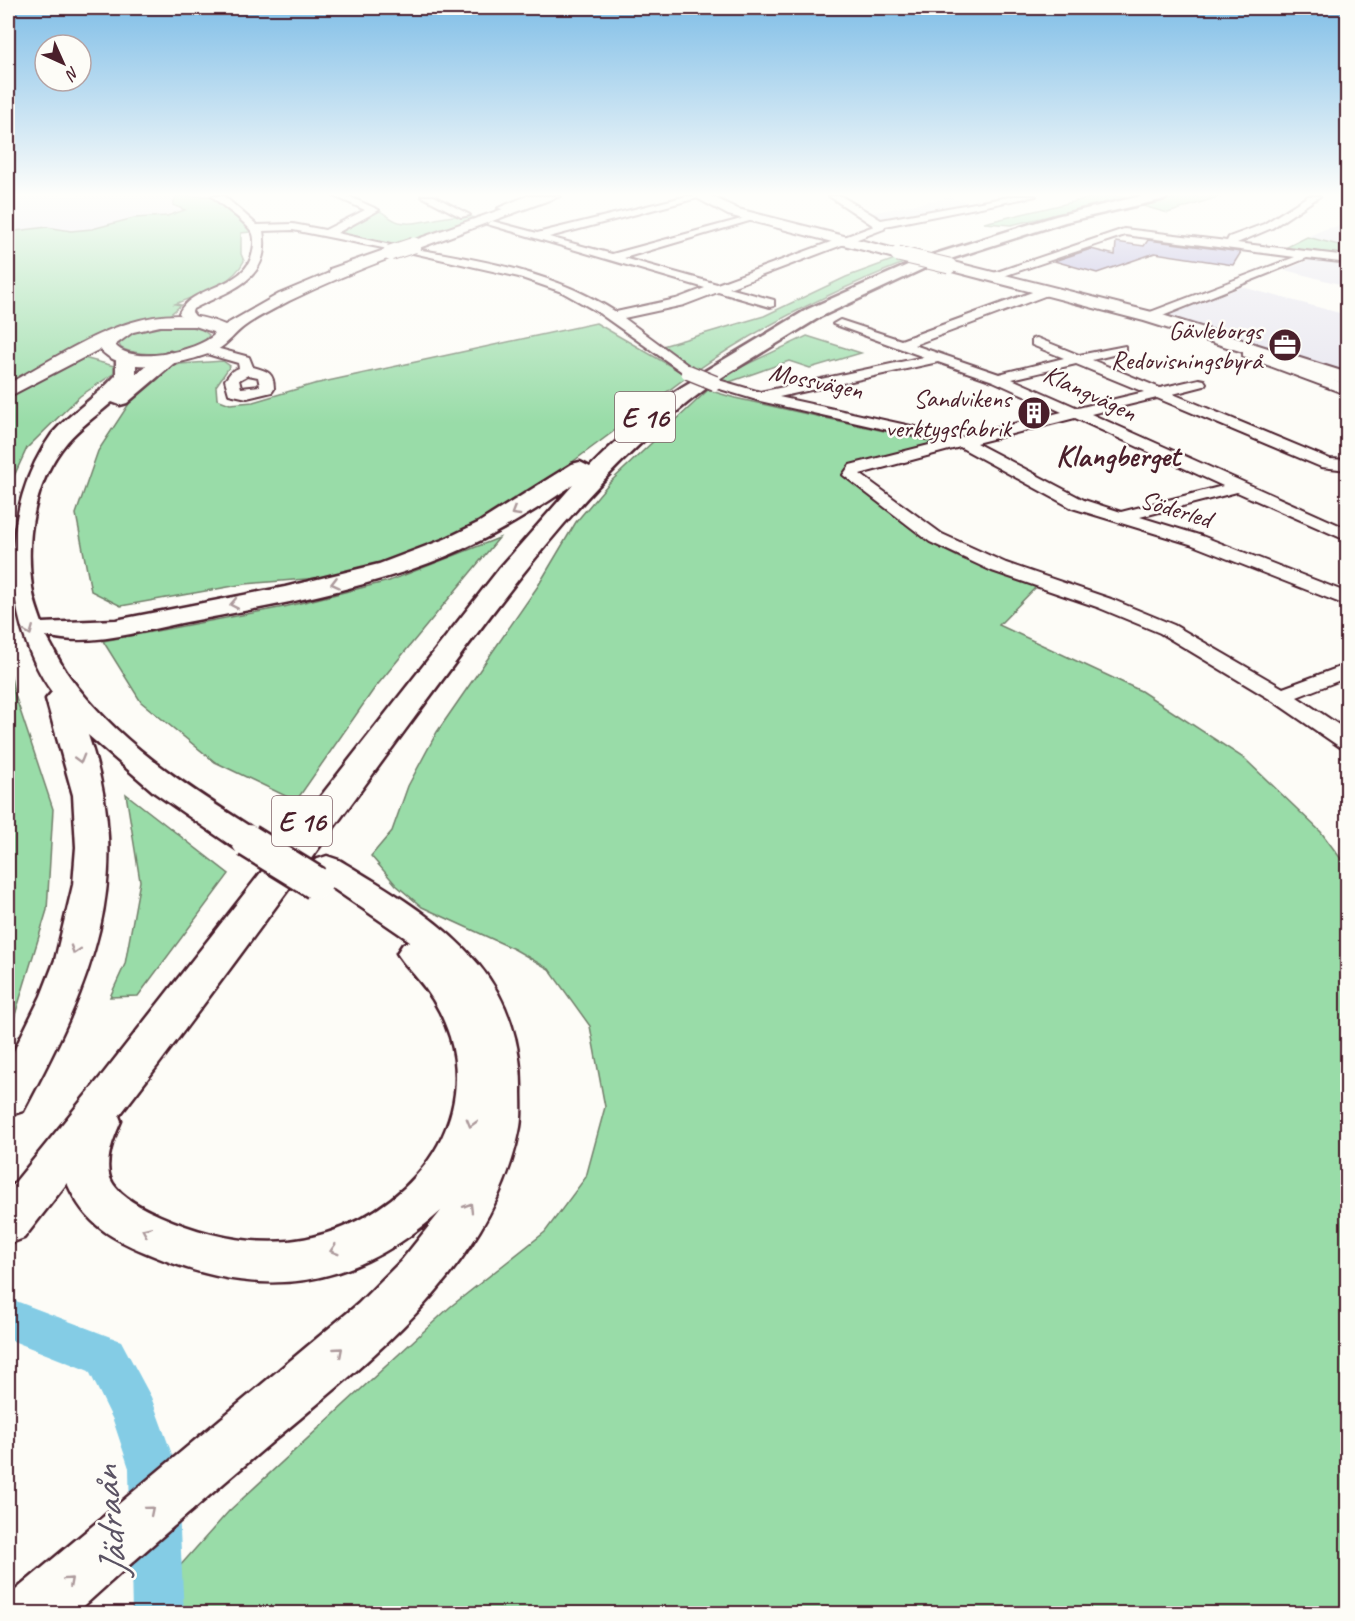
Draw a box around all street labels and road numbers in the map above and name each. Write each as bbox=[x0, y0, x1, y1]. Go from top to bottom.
street label: Mossvägen bbox=[766, 355, 866, 407]
street label: Klangvägen bbox=[1038, 357, 1142, 429]
road number: E 16 bbox=[615, 392, 675, 442]
street label: Söderled bbox=[1136, 483, 1219, 537]
road number: E 16 bbox=[272, 796, 332, 846]

